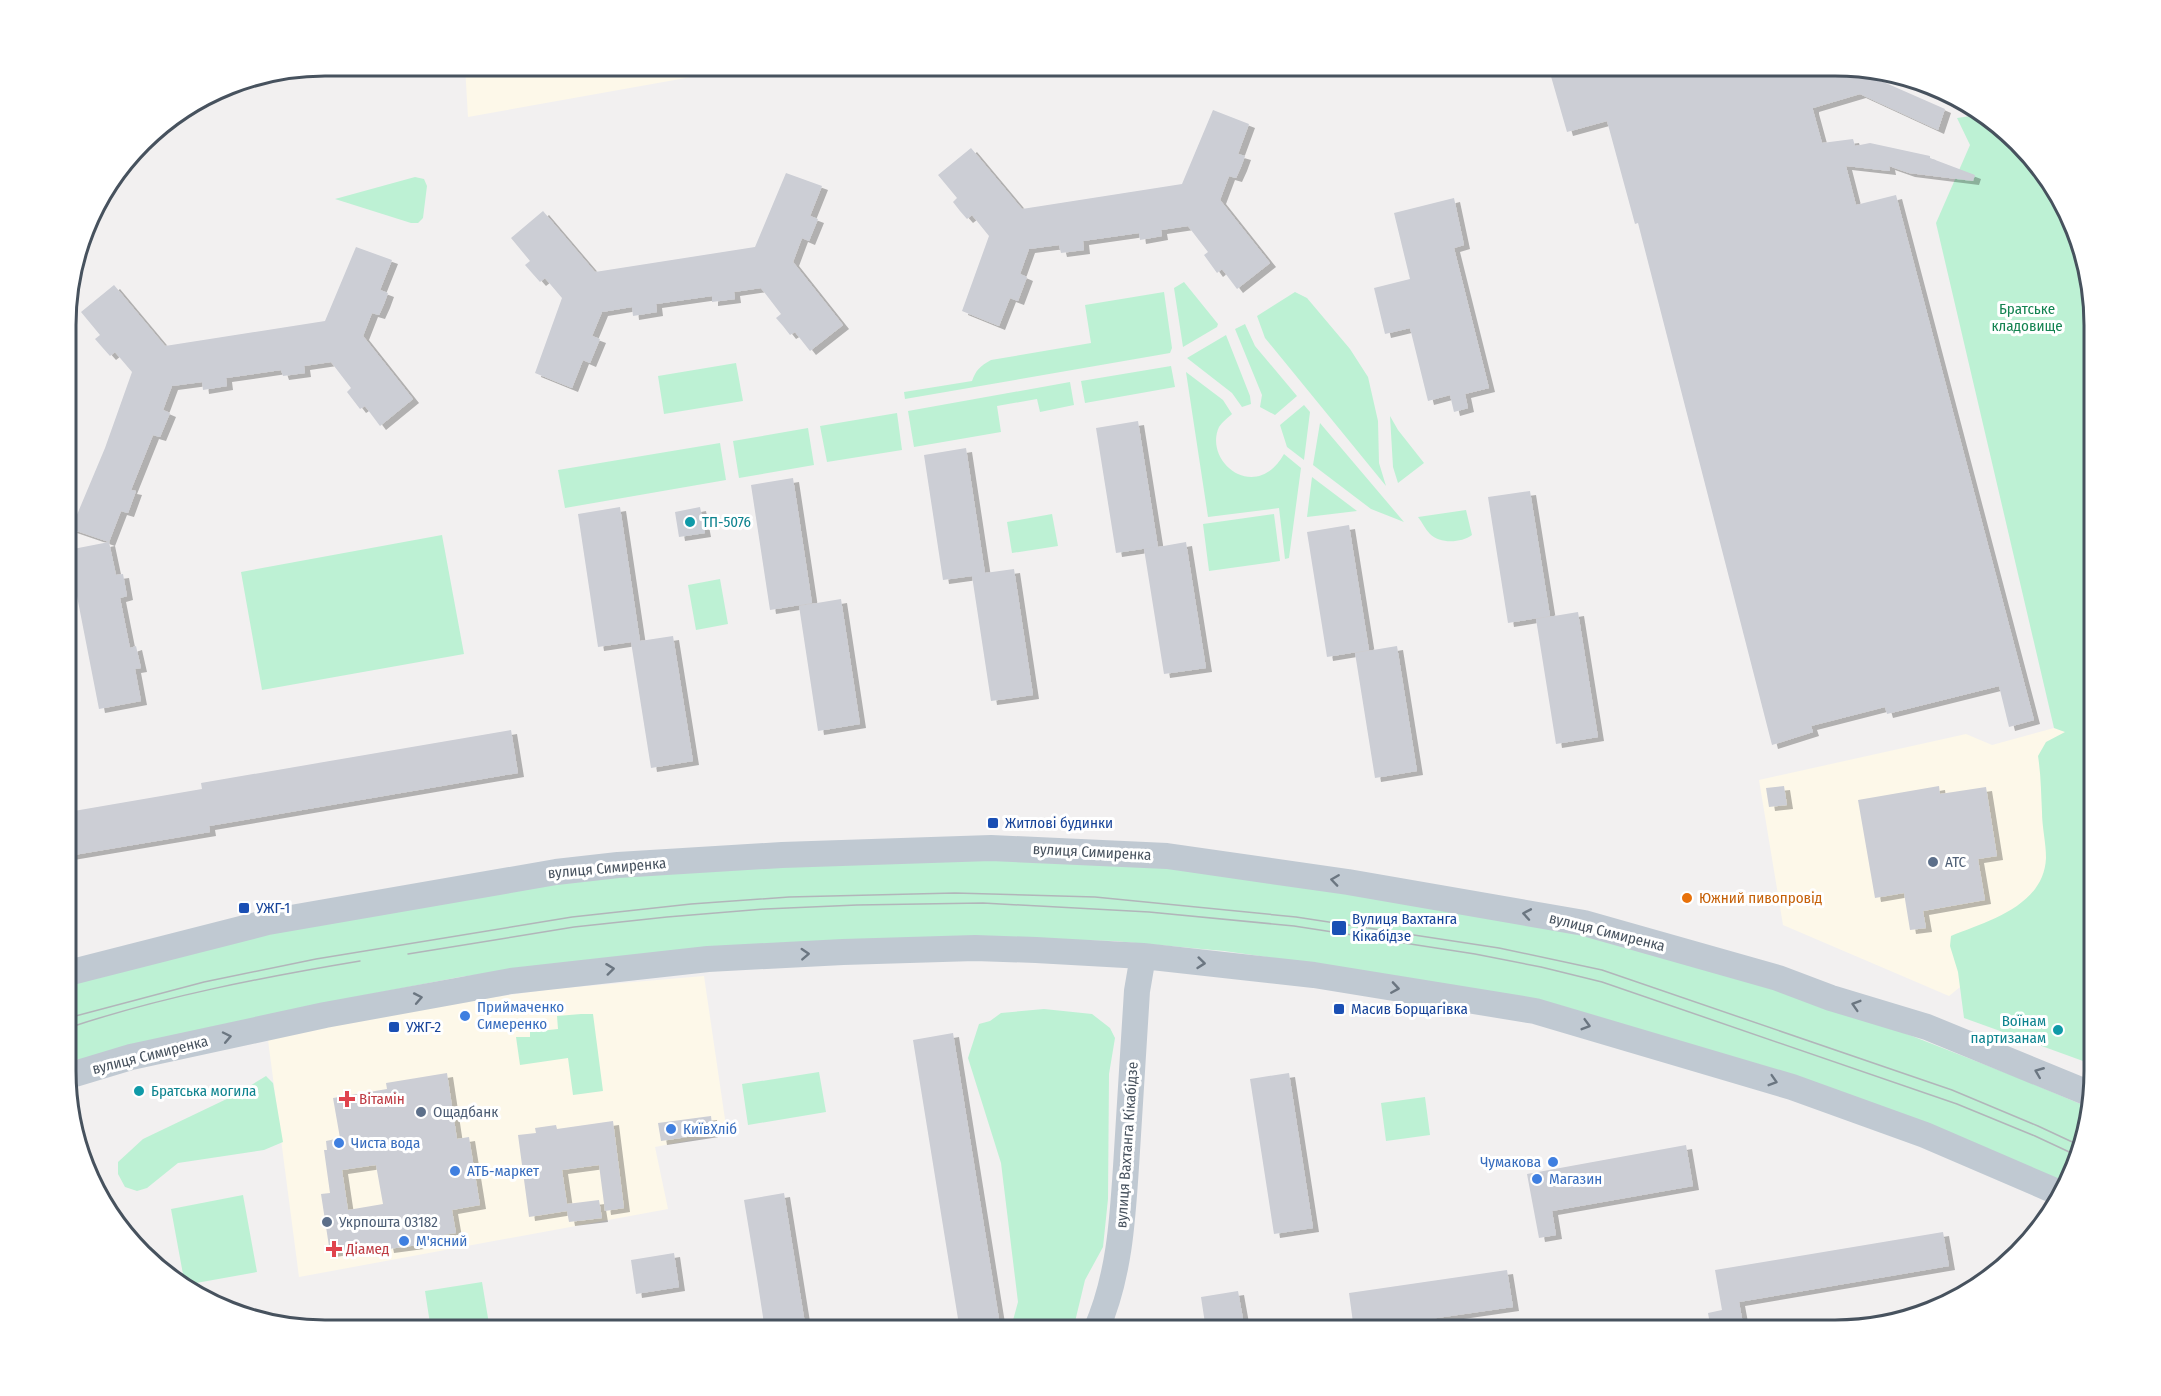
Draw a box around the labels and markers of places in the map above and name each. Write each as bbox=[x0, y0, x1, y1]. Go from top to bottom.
place label: ТП-5076 bbox=[702, 513, 751, 531]
marker: ТП-5076 bbox=[683, 515, 697, 529]
place label: Житлові будинки bbox=[1005, 814, 1113, 832]
marker: Житлові будинки bbox=[986, 816, 1000, 830]
place label: АТС bbox=[1945, 853, 1967, 871]
marker: АТС bbox=[1926, 855, 1940, 869]
place label: Южний пивопровід bbox=[1699, 889, 1822, 907]
marker: Южний пивопровід bbox=[1680, 891, 1694, 905]
place label: УЖГ-1 bbox=[255, 899, 290, 917]
marker: УЖГ-1 bbox=[237, 901, 251, 915]
place label: Вулиця Вахтанга Кікабідзе bbox=[1352, 910, 1457, 945]
marker: Вулиця Вахтанга Кікабідзе bbox=[1330, 919, 1348, 937]
place label: Приймаченко Симеренко bbox=[477, 998, 564, 1033]
place label: Масив Борщагівка bbox=[1351, 1000, 1468, 1018]
marker: Масив Борщагівка bbox=[1332, 1002, 1346, 1016]
marker: Приймаченко Симеренко bbox=[458, 1009, 472, 1023]
place label: Воїнам партизанам bbox=[1971, 1012, 2046, 1047]
place label: УЖГ-2 bbox=[405, 1018, 441, 1036]
marker: УЖГ-2 bbox=[387, 1020, 401, 1034]
marker: Воїнам партизанам bbox=[2051, 1023, 2065, 1037]
place label: Братська могила bbox=[151, 1082, 256, 1100]
marker: Братська могила bbox=[132, 1084, 146, 1098]
place label: Вітамін bbox=[359, 1090, 405, 1108]
marker: Вітамін bbox=[340, 1092, 354, 1106]
place label: Ощадбанк bbox=[433, 1103, 498, 1121]
marker: Ощадбанк bbox=[414, 1105, 428, 1119]
place label: КиївХліб bbox=[683, 1120, 737, 1138]
marker: КиївХліб bbox=[664, 1122, 678, 1136]
place label: Чиста вода bbox=[351, 1134, 420, 1152]
marker: Чиста вода bbox=[332, 1136, 346, 1150]
place label: Чумакова bbox=[1480, 1153, 1541, 1171]
marker: Чумакова bbox=[1546, 1155, 1560, 1169]
place label: АТБ-маркет bbox=[467, 1162, 540, 1180]
marker: АТБ-маркет bbox=[448, 1164, 462, 1178]
place label: Магазин bbox=[1549, 1170, 1602, 1188]
marker: Магазин bbox=[1530, 1172, 1544, 1186]
place label: Укрпошта 03182 bbox=[338, 1213, 438, 1231]
marker: Укрпошта 03182 bbox=[320, 1215, 334, 1229]
place label: М'ясний bbox=[416, 1232, 467, 1250]
marker: М'ясний bbox=[397, 1234, 411, 1248]
place label: Діамед bbox=[345, 1240, 389, 1258]
marker: Діамед bbox=[327, 1242, 341, 1256]

